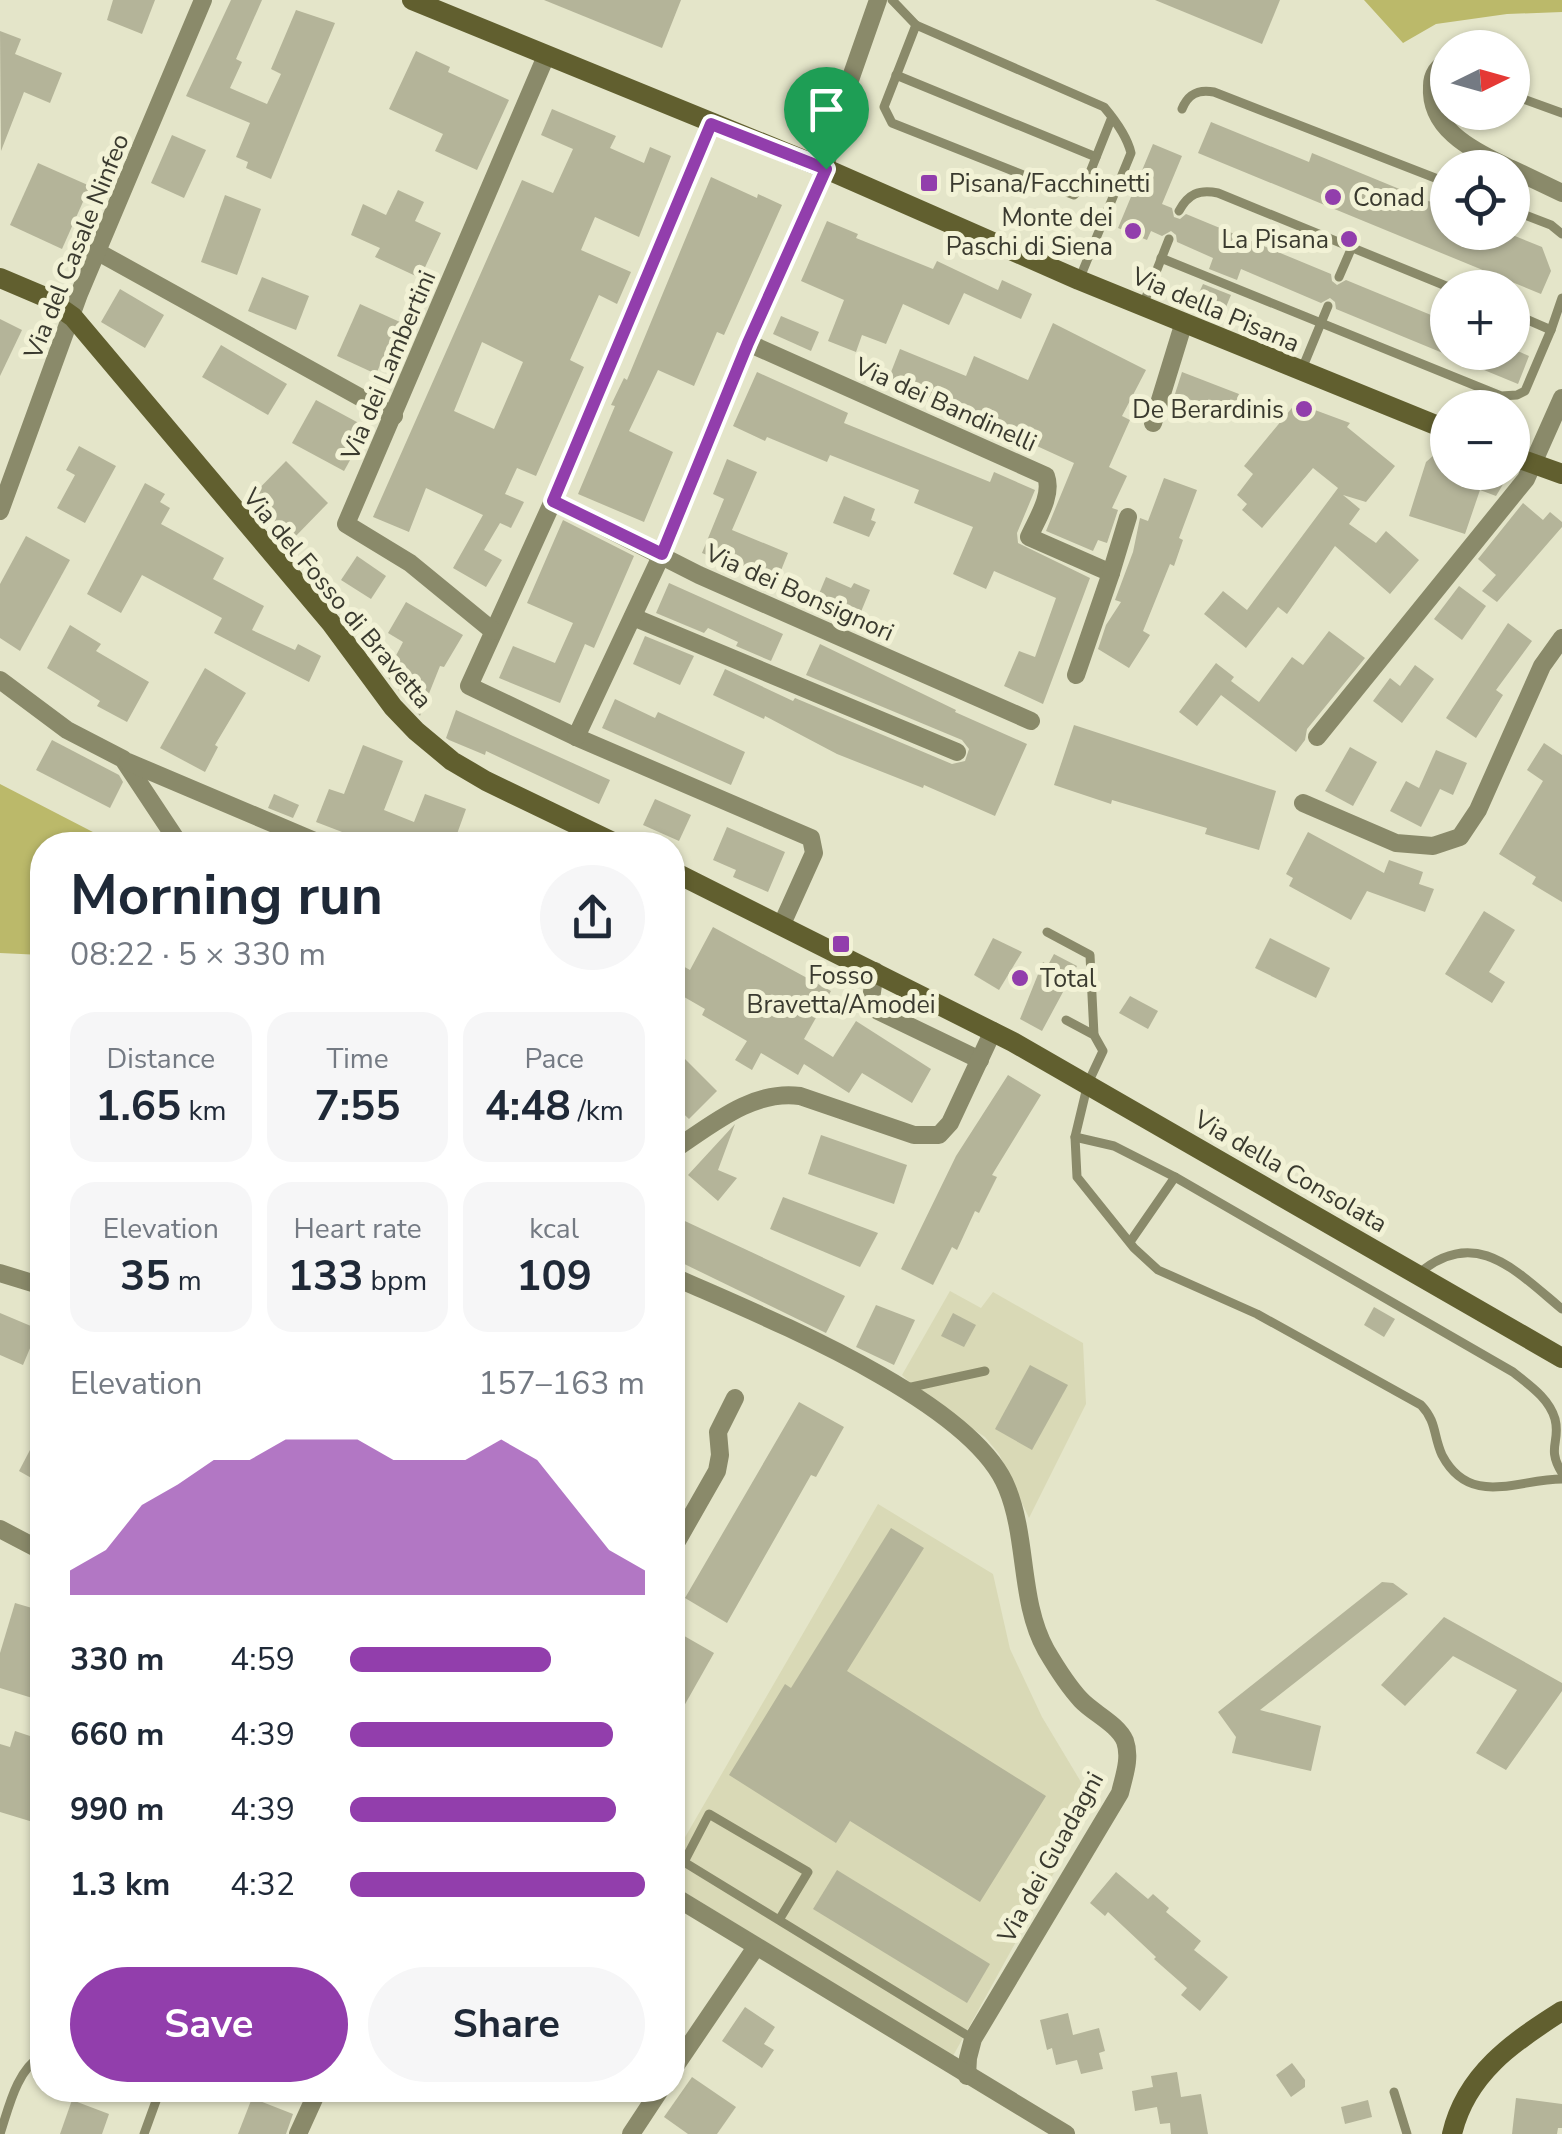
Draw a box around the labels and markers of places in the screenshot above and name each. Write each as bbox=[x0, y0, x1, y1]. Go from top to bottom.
pin bbox=[784, 67, 869, 170]
place label: Pisana/Facchinetti bbox=[949, 167, 1150, 201]
marker: Pisana/Facchinetti bbox=[918, 172, 940, 194]
place label: Conad bbox=[1353, 181, 1425, 215]
marker: Conad bbox=[1322, 186, 1344, 208]
place label: Monte dei Paschi di Siena bbox=[946, 201, 1113, 264]
marker: Monte dei Paschi di Siena bbox=[1122, 220, 1144, 242]
place label: La Pisana bbox=[1221, 223, 1329, 257]
marker: La Pisana bbox=[1338, 228, 1360, 250]
place label: De Berardinis bbox=[1132, 393, 1284, 427]
marker: De Berardinis bbox=[1293, 398, 1315, 420]
marker: Fosso Bravetta/Amodei bbox=[830, 933, 852, 955]
place label: Fosso Bravetta/Amodei bbox=[746, 959, 936, 1022]
place label: Total bbox=[1040, 962, 1097, 996]
marker: Total bbox=[1009, 967, 1031, 989]

